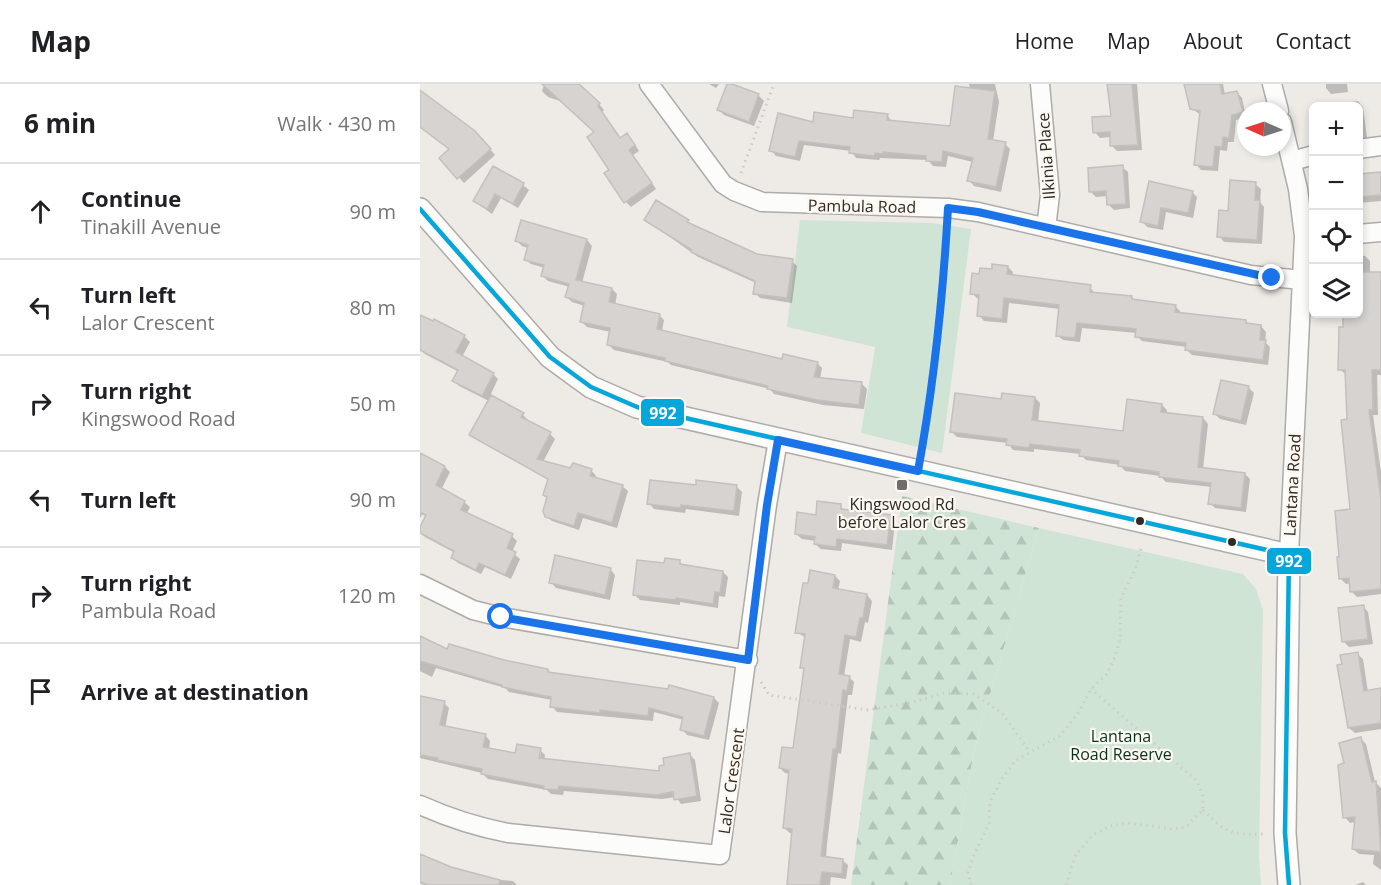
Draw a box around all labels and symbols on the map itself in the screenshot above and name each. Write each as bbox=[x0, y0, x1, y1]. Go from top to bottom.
north arrow bbox=[1237, 102, 1291, 156]
street label: Ilkinia Place bbox=[1032, 112, 1060, 200]
street label: Pambula Road bbox=[808, 194, 916, 218]
route end bbox=[1258, 264, 1284, 290]
line badge: 992 bbox=[640, 398, 685, 427]
text: 992 bbox=[649, 402, 677, 424]
street label: Lantana Road bbox=[1278, 433, 1306, 537]
marker: Kingswood Rd before Lalor Cres bbox=[895, 478, 909, 492]
place label: Kingswood Rd before Lalor Cres bbox=[838, 493, 966, 533]
unlabelled marker bbox=[1134, 515, 1146, 527]
unlabelled marker bbox=[1226, 536, 1238, 548]
line badge: 992 bbox=[1266, 547, 1312, 575]
text: 992 bbox=[1275, 550, 1303, 572]
route start bbox=[487, 603, 513, 629]
park label: Lantana Road Reserve bbox=[1070, 725, 1172, 765]
street label: Lalor Crescent bbox=[713, 726, 749, 836]

